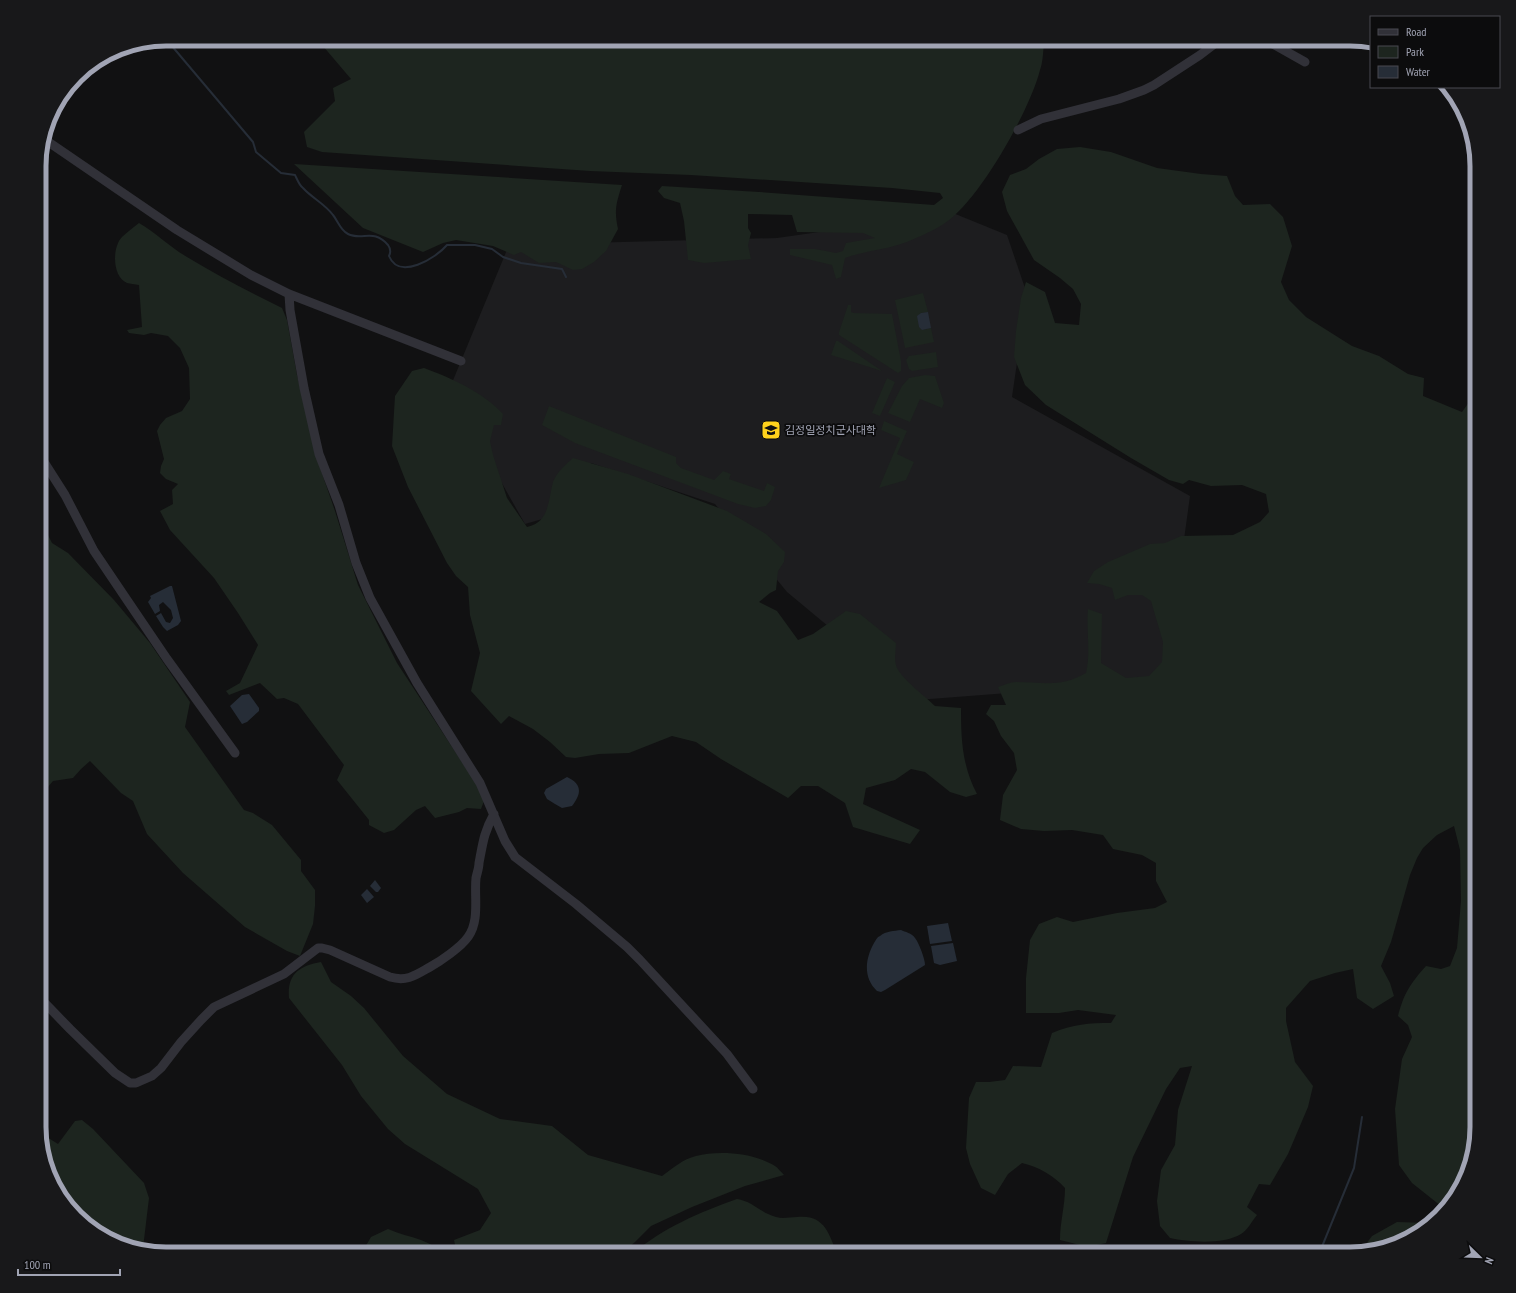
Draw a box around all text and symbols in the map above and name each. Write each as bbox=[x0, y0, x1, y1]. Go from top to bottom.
legend bbox=[1370, 16, 1500, 88]
text: Road bbox=[1406, 24, 1426, 39]
text: Park bbox=[1406, 44, 1424, 59]
text: Water bbox=[1406, 64, 1431, 79]
school or university icon: 김정일정치군사대학 bbox=[760, 419, 782, 441]
place label: 김정일정치군사대학 bbox=[785, 423, 876, 437]
north arrow bbox=[1460, 1237, 1500, 1277]
scale bar bbox=[18, 1251, 120, 1277]
text: N bbox=[1482, 1255, 1497, 1266]
text: 100 m bbox=[24, 1257, 51, 1272]

